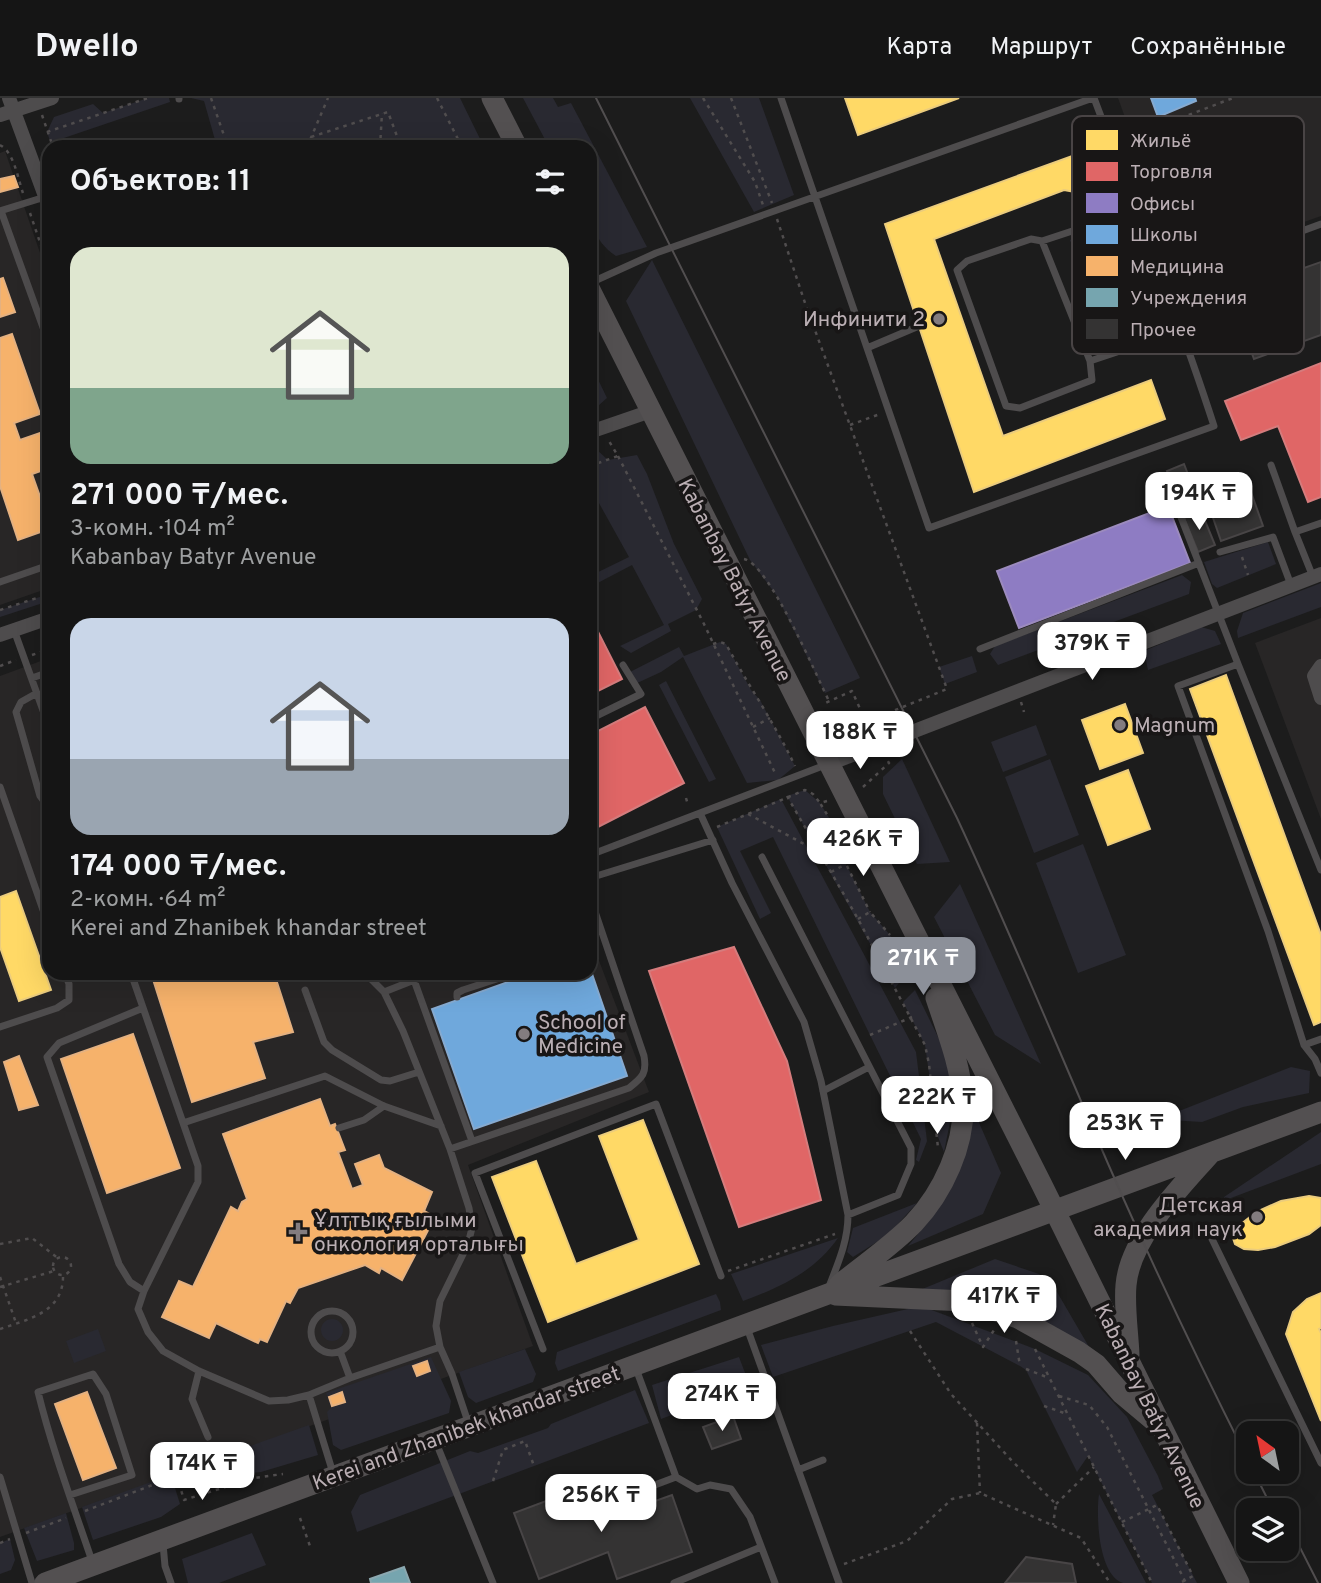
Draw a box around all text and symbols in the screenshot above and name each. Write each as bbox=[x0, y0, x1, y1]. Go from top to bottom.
text: Dwello bbox=[35, 27, 139, 69]
text: Карта bbox=[886, 33, 952, 63]
text: Маршрут bbox=[990, 33, 1092, 63]
text: Сохранённые bbox=[1130, 33, 1286, 63]
legend bbox=[1072, 116, 1304, 354]
text: Жильё bbox=[1130, 130, 1191, 154]
text: Торговля bbox=[1130, 161, 1213, 185]
icon: filters bbox=[531, 163, 569, 201]
text: Объектов: 11 bbox=[70, 164, 251, 201]
text: Офисы bbox=[1130, 193, 1195, 217]
text: Школы bbox=[1130, 224, 1198, 248]
text: Медицина bbox=[1130, 256, 1224, 280]
text: Учреждения bbox=[1130, 287, 1247, 311]
icon: home bbox=[257, 292, 383, 418]
place label: Инфинити 2 bbox=[803, 307, 925, 334]
marker: Инфинити 2 bbox=[931, 311, 947, 327]
text: Прочее bbox=[1130, 319, 1196, 343]
pin: 194K ₸ bbox=[1142, 472, 1256, 532]
street label: Kabanbay Batyr Avenue bbox=[671, 474, 797, 687]
text: 271 000 ₸/мес. bbox=[70, 478, 288, 515]
text: 194K ₸ bbox=[1161, 480, 1237, 509]
text: 3-комн. · 104 m² bbox=[70, 515, 235, 544]
text: Kabanbay Batyr Avenue bbox=[70, 544, 316, 573]
pin: 379K ₸ bbox=[1035, 622, 1149, 682]
text: 379K ₸ bbox=[1053, 630, 1131, 659]
icon: home bbox=[257, 663, 383, 789]
pin: 188K ₸ bbox=[803, 712, 917, 771]
place label: Magnum bbox=[1134, 713, 1215, 740]
marker: Magnum bbox=[1112, 717, 1128, 733]
text: 188K ₸ bbox=[822, 719, 898, 748]
pin: 426K ₸ bbox=[806, 818, 920, 878]
text: 426K ₸ bbox=[823, 826, 903, 855]
text: 174 000 ₸/мес. bbox=[70, 849, 286, 886]
text: 2-комн. · 64 m² bbox=[70, 886, 225, 915]
text: Kerei and Zhanibek khandar street bbox=[70, 915, 427, 944]
pin: 271K ₸ bbox=[866, 937, 980, 997]
text: 271K ₸ bbox=[887, 945, 959, 974]
place label: School of Medicine bbox=[538, 1010, 626, 1061]
marker: School of Medicine bbox=[516, 1026, 532, 1042]
pin: 222K ₸ bbox=[880, 1076, 994, 1136]
text: 222K ₸ bbox=[897, 1084, 977, 1113]
pin: 253K ₸ bbox=[1068, 1102, 1182, 1162]
text: 253K ₸ bbox=[1086, 1110, 1164, 1139]
place label: Детская академия наук bbox=[1093, 1193, 1243, 1244]
place label: Ұлттық ғылыми онкология орталығы bbox=[314, 1208, 524, 1259]
marker: Детская академия наук bbox=[1249, 1209, 1265, 1225]
marker: Ұлттық ғылыми онкология орталығы bbox=[288, 1222, 308, 1242]
pin: 417K ₸ bbox=[947, 1276, 1061, 1335]
text: 417K ₸ bbox=[967, 1283, 1041, 1312]
street label: Kabanbay Batyr Avenue bbox=[1087, 1300, 1210, 1514]
street label: Kerei and Zhanibek khandar street bbox=[309, 1361, 624, 1498]
pin: 274K ₸ bbox=[665, 1374, 779, 1433]
text: 274K ₸ bbox=[684, 1381, 760, 1410]
north arrow bbox=[1236, 1421, 1298, 1484]
map controls bbox=[1236, 1421, 1299, 1561]
pin: 174K ₸ bbox=[145, 1442, 259, 1502]
text: 174K ₸ bbox=[166, 1450, 238, 1479]
pin: 256K ₸ bbox=[544, 1474, 658, 1534]
text: 256K ₸ bbox=[561, 1482, 641, 1511]
button: layers bbox=[1236, 1498, 1299, 1561]

